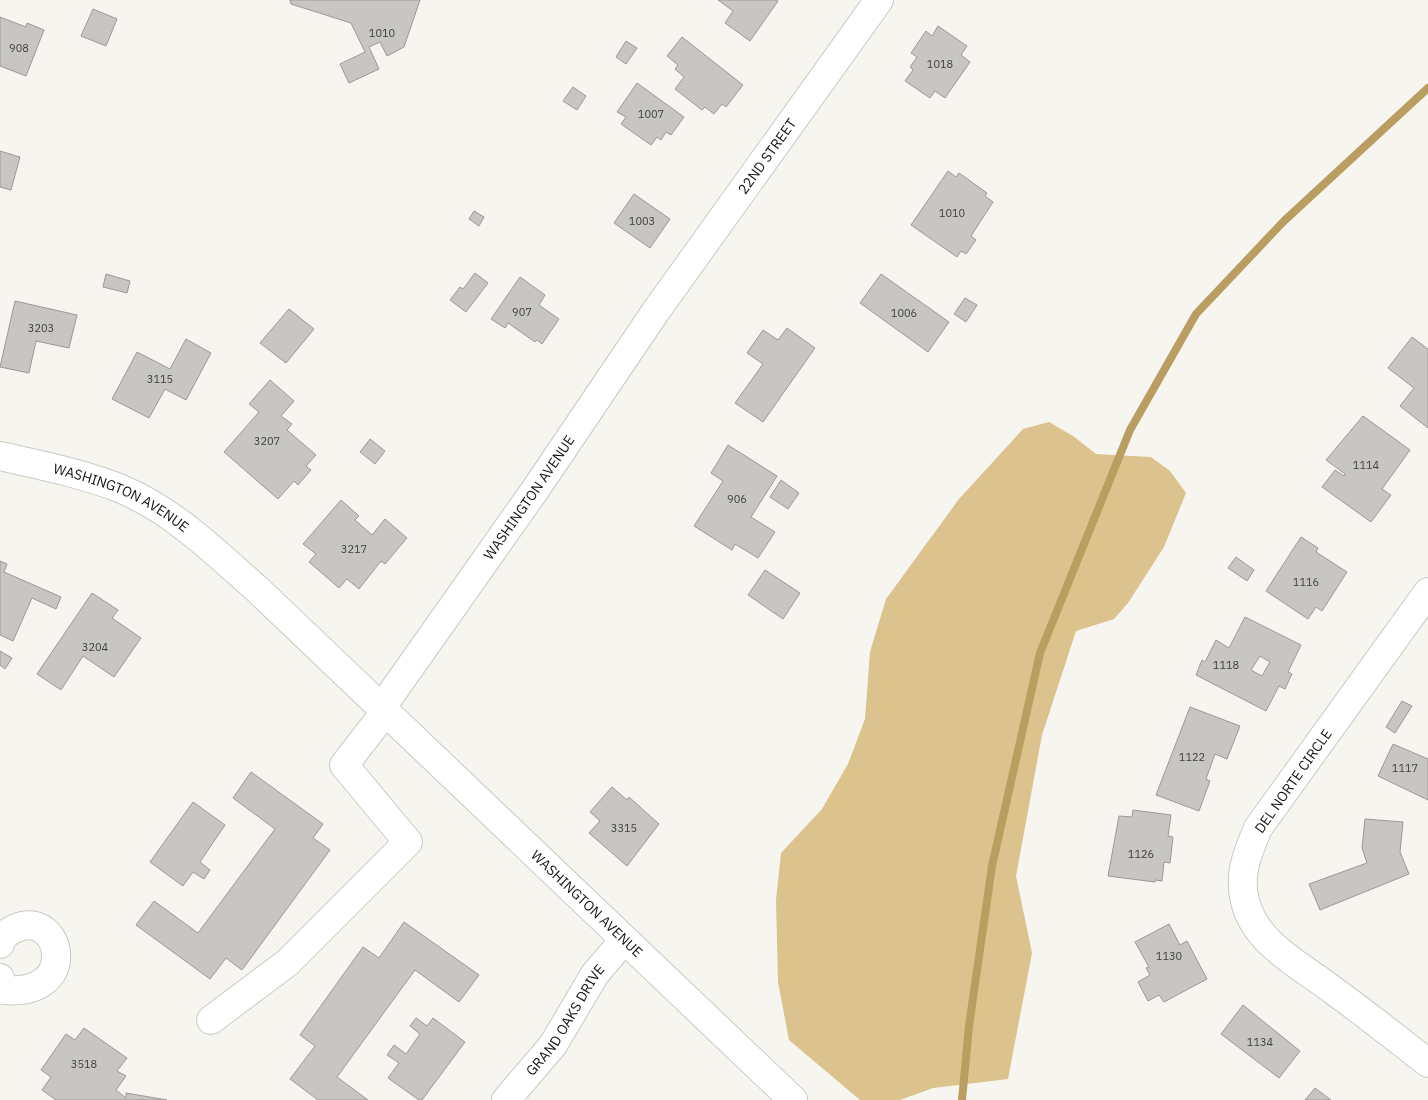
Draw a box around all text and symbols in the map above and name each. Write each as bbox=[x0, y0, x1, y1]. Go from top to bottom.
house number: 1010 bbox=[369, 26, 395, 40]
house number: 908 bbox=[9, 41, 29, 55]
house number: 1018 bbox=[927, 57, 953, 71]
house number: 1007 bbox=[638, 107, 664, 121]
street label: 22ND STREET bbox=[734, 115, 800, 198]
house number: 1010 bbox=[939, 206, 965, 220]
house number: 1003 bbox=[629, 214, 655, 228]
house number: 907 bbox=[512, 305, 532, 319]
house number: 1006 bbox=[891, 306, 917, 320]
house number: 3203 bbox=[28, 321, 54, 335]
house number: 3115 bbox=[147, 372, 173, 386]
street label: WASHINGTON AVENUE bbox=[480, 432, 578, 563]
house number: 3207 bbox=[254, 434, 280, 448]
house number: 1114 bbox=[1353, 458, 1380, 472]
street label: WASHINGTON AVENUE bbox=[52, 459, 193, 536]
house number: 906 bbox=[727, 492, 747, 506]
house number: 3217 bbox=[341, 542, 367, 556]
house number: 1116 bbox=[1293, 575, 1319, 589]
house number: 3204 bbox=[82, 640, 109, 654]
house number: 1118 bbox=[1213, 658, 1239, 672]
street label: DEL NORTE CIRCLE bbox=[1250, 726, 1336, 836]
house number: 1122 bbox=[1179, 750, 1205, 764]
house number: 1117 bbox=[1392, 761, 1418, 775]
house number: 3315 bbox=[611, 821, 637, 835]
street label: WASHINGTON AVENUE bbox=[527, 846, 647, 961]
house number: 1126 bbox=[1128, 847, 1154, 861]
house number: 1130 bbox=[1156, 949, 1182, 963]
street label: GRAND OAKS DRIVE bbox=[522, 960, 608, 1079]
house number: 1134 bbox=[1247, 1035, 1274, 1049]
house number: 3518 bbox=[71, 1057, 97, 1071]

